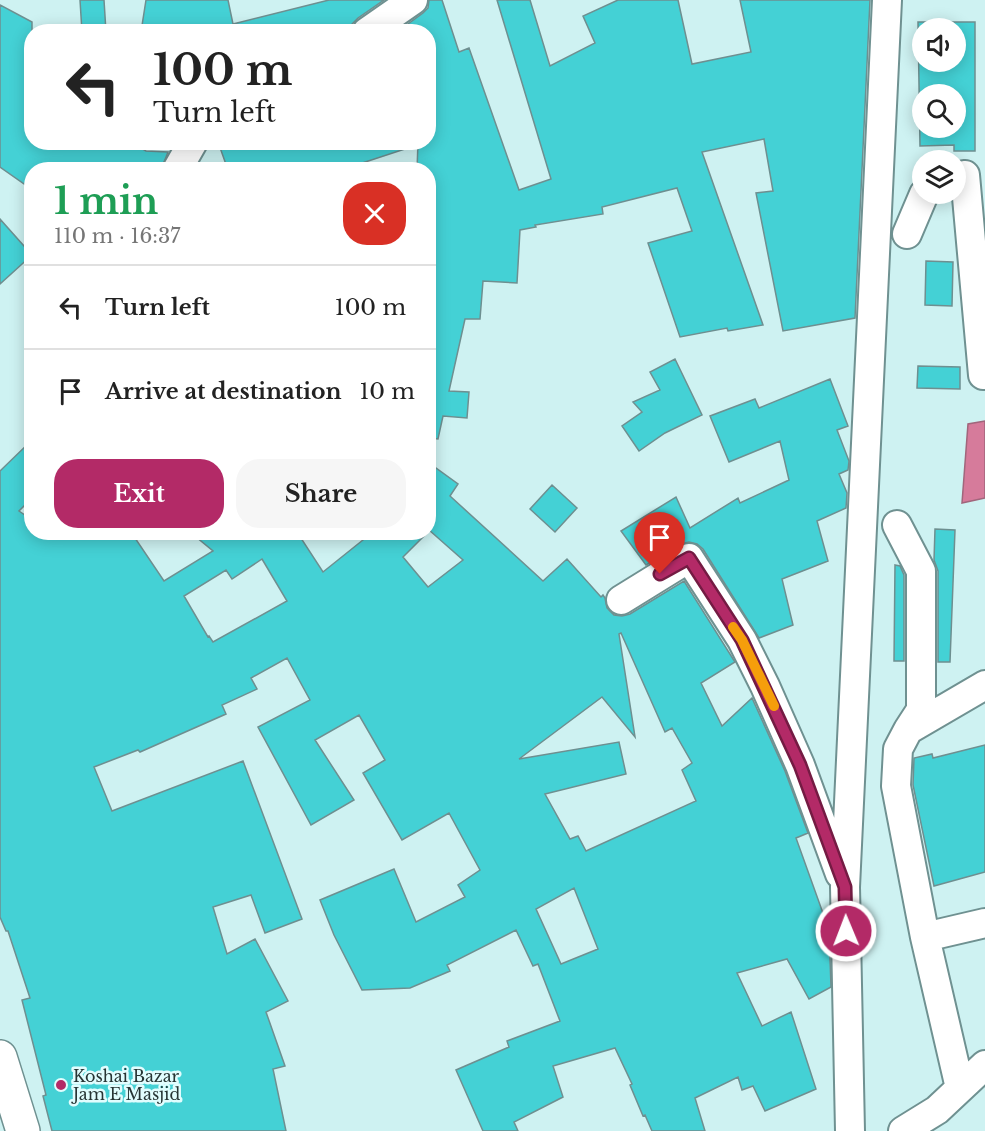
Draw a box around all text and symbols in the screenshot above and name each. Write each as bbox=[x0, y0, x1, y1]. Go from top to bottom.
map controls bbox=[912, 18, 966, 204]
button: sound bbox=[912, 18, 966, 72]
text: 100 m bbox=[153, 44, 292, 96]
icon: left bbox=[54, 48, 132, 126]
button: search bbox=[912, 84, 966, 138]
text: Turn left bbox=[153, 96, 276, 129]
button: layers bbox=[912, 150, 966, 204]
text: 1 min bbox=[54, 179, 158, 224]
button: close bbox=[343, 182, 406, 245]
text: 110 m · 16:37 bbox=[54, 224, 180, 248]
icon: left bbox=[54, 291, 87, 324]
text: Turn left bbox=[105, 294, 210, 321]
text: 100 m bbox=[335, 294, 406, 321]
icon: arrive bbox=[54, 375, 87, 408]
text: Arrive at destination bbox=[105, 378, 342, 405]
text: 10 m bbox=[360, 378, 415, 405]
button: Exit bbox=[54, 459, 224, 528]
button: Share bbox=[236, 459, 406, 528]
pin bbox=[634, 512, 685, 574]
icon: arrive bbox=[643, 521, 676, 554]
position arrow bbox=[814, 899, 878, 963]
place label: Koshai Bazar Jam E Masjid bbox=[71, 1066, 180, 1104]
marker: Koshai Bazar Jam E Masjid bbox=[54, 1078, 68, 1092]

